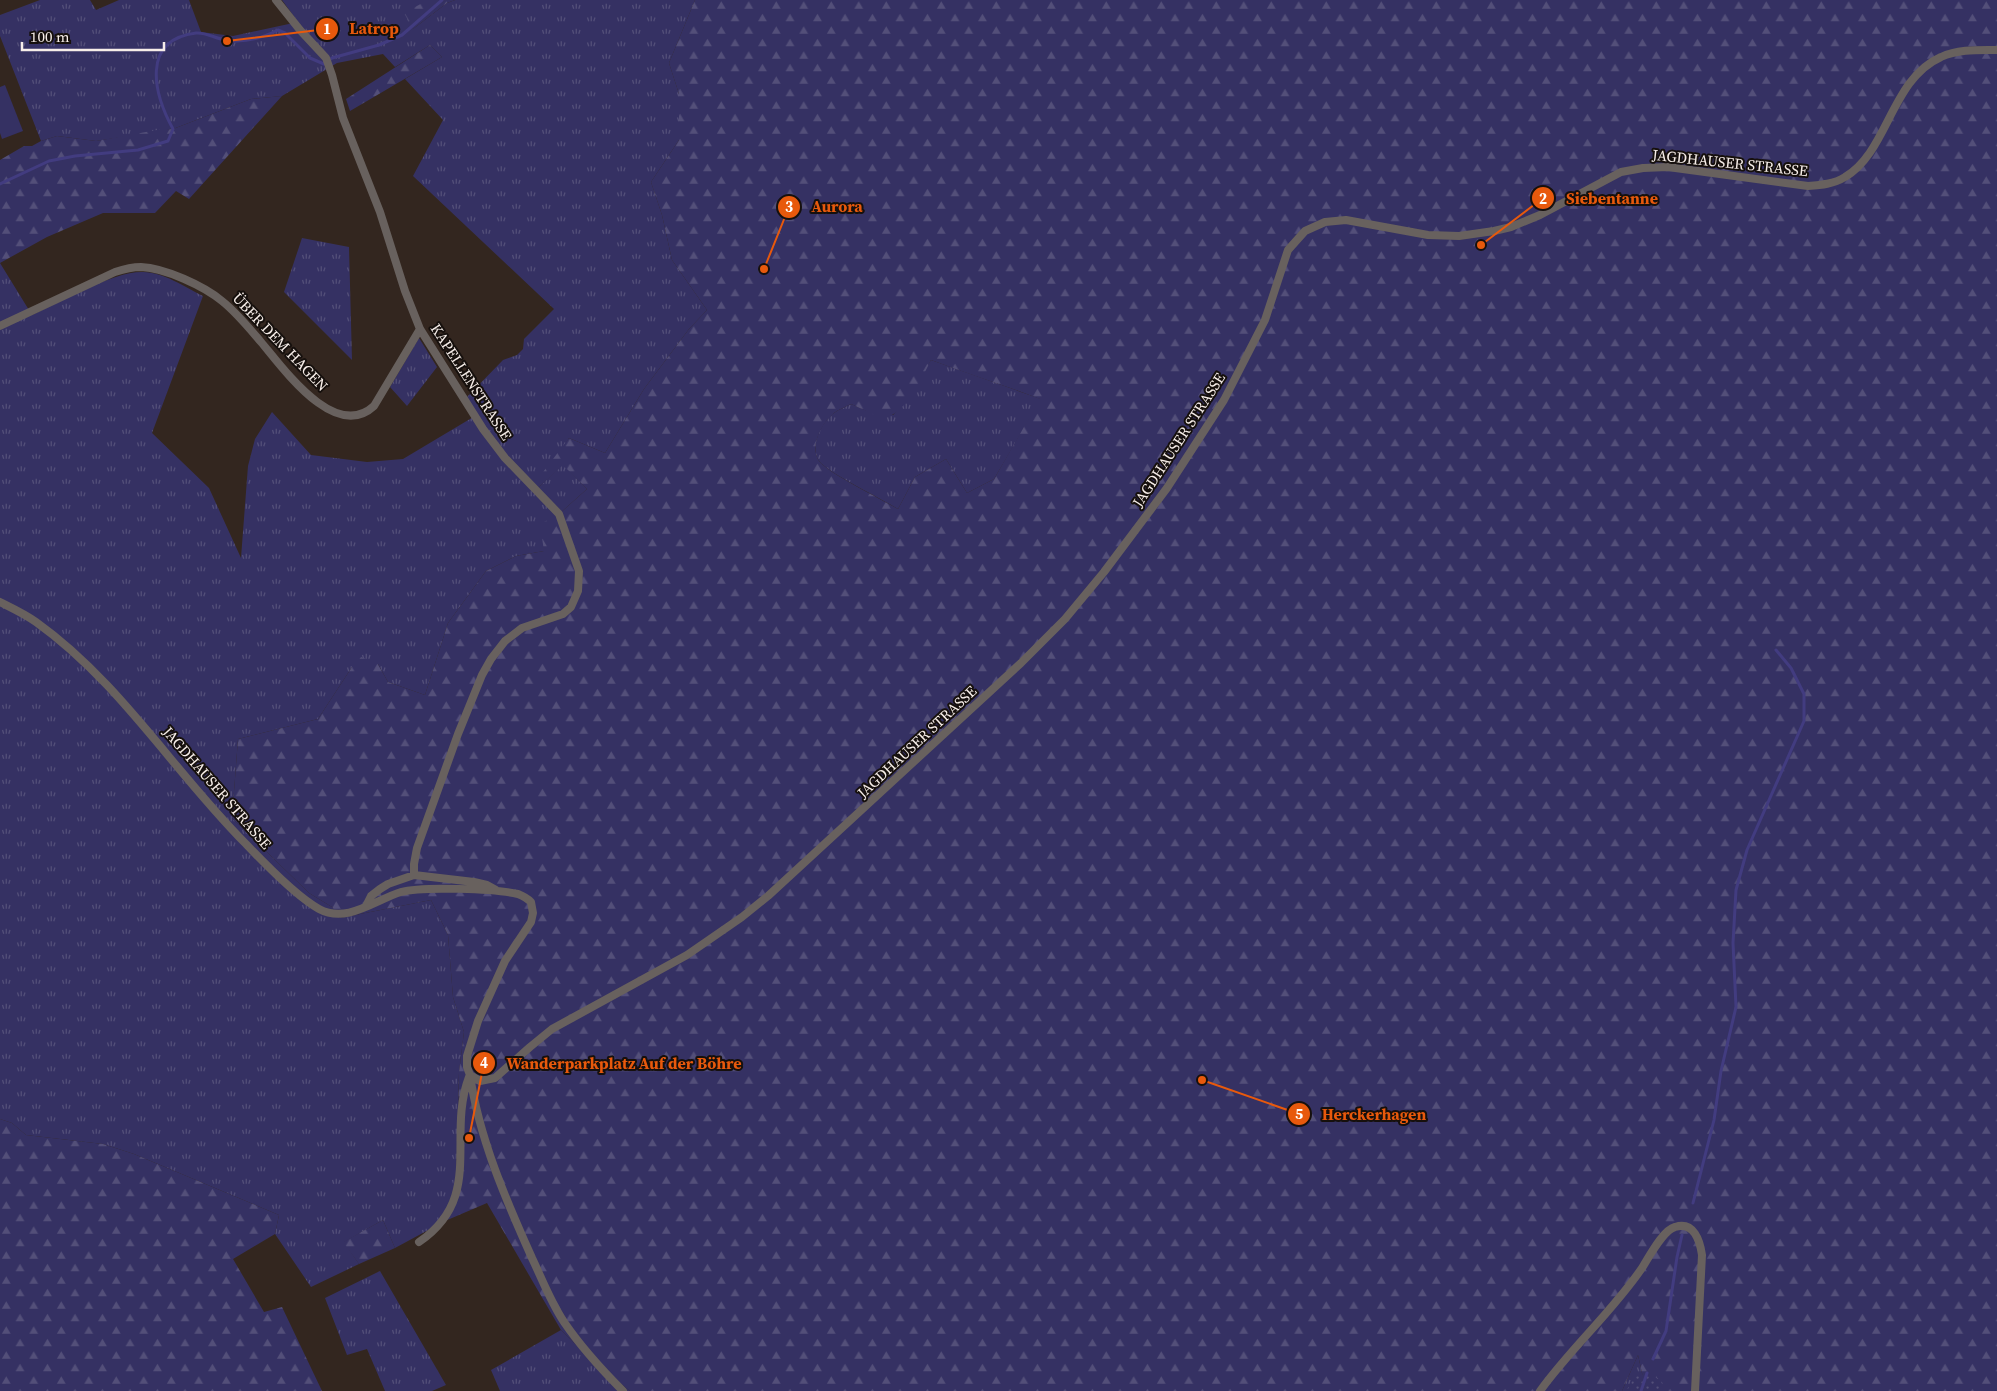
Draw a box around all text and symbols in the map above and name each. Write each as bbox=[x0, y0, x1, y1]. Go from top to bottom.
callout: Latrop bbox=[314, 13, 409, 44]
text: Latrop bbox=[349, 17, 399, 39]
text: 1 bbox=[323, 18, 331, 39]
scale bar bbox=[22, 20, 165, 52]
text: 100 m bbox=[30, 26, 70, 47]
street label: JAGDHAUSER STRASSE bbox=[1650, 144, 1809, 181]
callout: Siebentanne bbox=[1531, 183, 1668, 214]
text: Siebentanne bbox=[1566, 187, 1658, 209]
text: 2 bbox=[1539, 188, 1547, 209]
callout: Aurora bbox=[776, 191, 873, 222]
text: Aurora bbox=[811, 195, 863, 217]
text: 3 bbox=[785, 196, 793, 217]
street label: ÜBER DEM HAGEN bbox=[228, 288, 333, 396]
street label: KAPELLENSTRASSE bbox=[426, 319, 517, 444]
street label: JAGDHAUSER STRASSE bbox=[1127, 368, 1230, 512]
street label: JAGDHAUSER STRASSE bbox=[852, 681, 981, 803]
street label: JAGDHAUSER STRASSE bbox=[157, 721, 277, 854]
callout: Wanderparkplatz Auf der Böhre bbox=[471, 1048, 752, 1079]
text: 4 bbox=[480, 1052, 488, 1073]
text: Wanderparkplatz Auf der Böhre bbox=[506, 1052, 742, 1074]
callout: Herckerhagen bbox=[1286, 1099, 1436, 1130]
text: 5 bbox=[1295, 1103, 1303, 1124]
text: Herckerhagen bbox=[1322, 1103, 1426, 1125]

